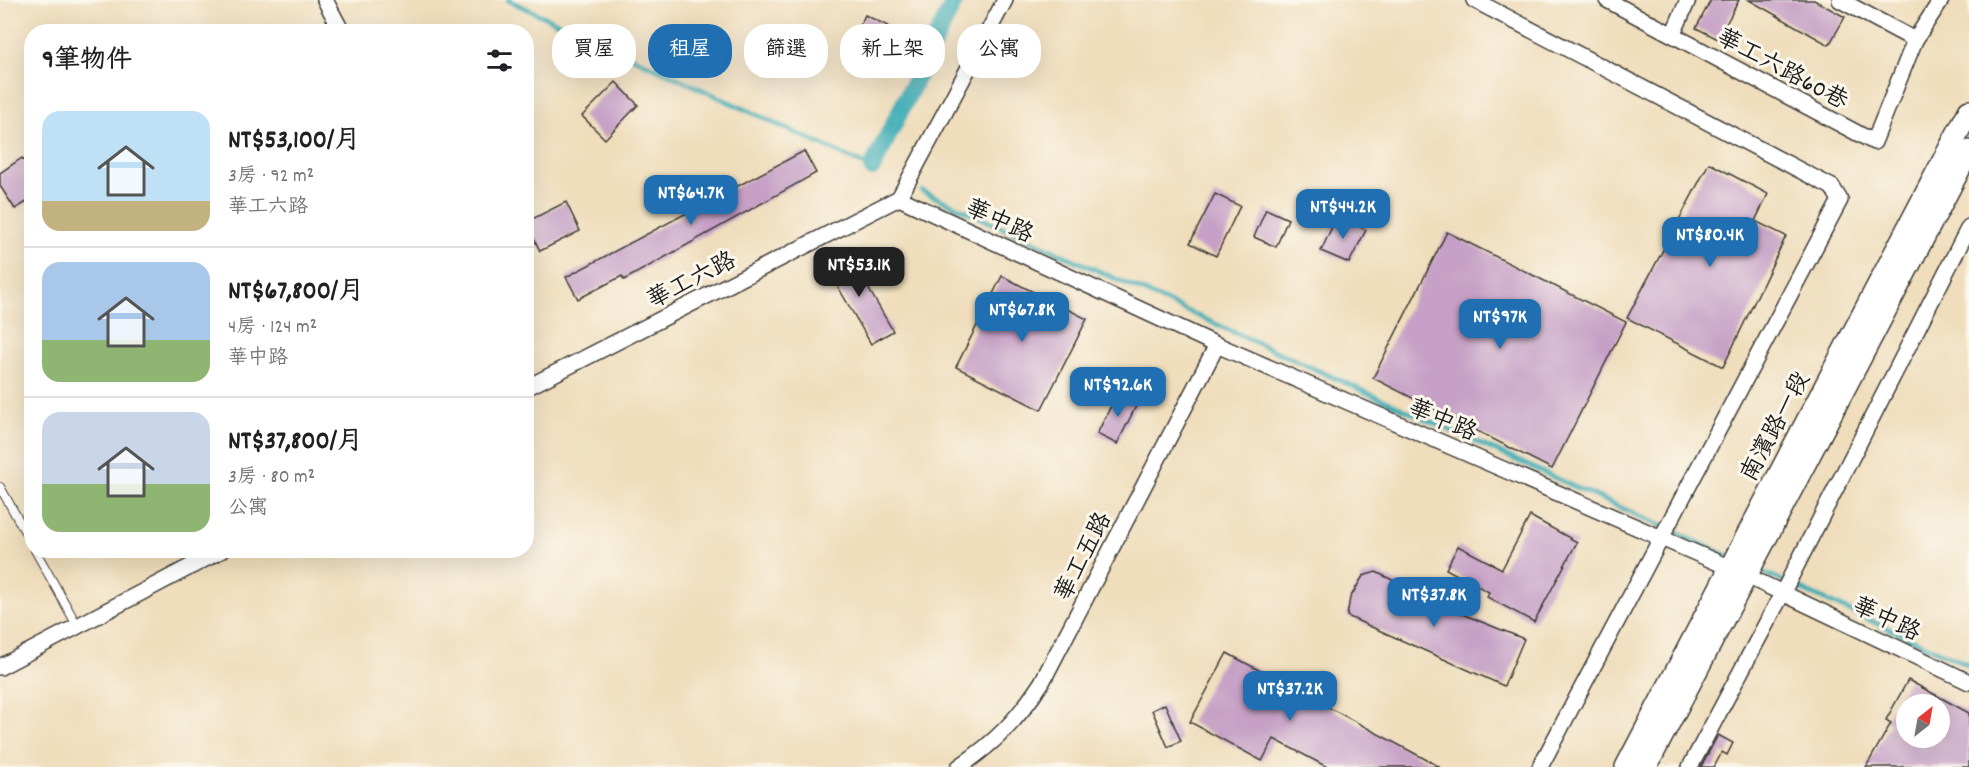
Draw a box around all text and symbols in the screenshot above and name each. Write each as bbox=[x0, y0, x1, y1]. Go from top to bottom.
street label: 華工六路60巷 bbox=[1710, 22, 1854, 120]
chip: 買屋 bbox=[552, 24, 636, 78]
chip: 租屋 bbox=[648, 24, 732, 78]
chip: 篩選 bbox=[744, 24, 828, 78]
chip: 新上架 bbox=[840, 24, 945, 78]
chip: 公寓 bbox=[957, 24, 1041, 78]
text: 9筆物件 bbox=[42, 43, 132, 80]
icon: filters bbox=[483, 44, 516, 77]
text: NT$53,100/月 bbox=[228, 123, 360, 160]
icon: home bbox=[90, 135, 162, 207]
text: 3房 · 92 m² bbox=[228, 163, 314, 191]
pin: NT$64.7K bbox=[629, 175, 753, 226]
text: NT$64.7K bbox=[658, 180, 724, 208]
pin: NT$44.2K bbox=[1281, 189, 1405, 240]
street label: 華中路 bbox=[959, 192, 1039, 253]
text: 華工六路 bbox=[228, 194, 308, 222]
text: NT$44.2K bbox=[1310, 194, 1376, 222]
pin: NT$80.4K bbox=[1648, 217, 1772, 268]
text: NT$80.4K bbox=[1676, 222, 1744, 250]
street label: 華工六路 bbox=[642, 245, 743, 319]
pin: NT$53.1K bbox=[797, 247, 921, 298]
text: NT$53.1K bbox=[827, 252, 891, 280]
text: NT$67,800/月 bbox=[228, 274, 364, 311]
icon: home bbox=[90, 286, 162, 358]
pin: NT$67.8K bbox=[960, 292, 1084, 343]
text: NT$67.8K bbox=[989, 297, 1055, 325]
pin: NT$97K bbox=[1451, 299, 1549, 350]
text: NT$97K bbox=[1473, 304, 1527, 332]
text: 4房 · 124 m² bbox=[228, 314, 317, 342]
text: 華中路 bbox=[228, 345, 288, 373]
street label: 南濱路一段 bbox=[1733, 366, 1820, 488]
pin: NT$92.6K bbox=[1056, 367, 1180, 418]
text: NT$92.6K bbox=[1084, 372, 1152, 400]
street label: 華中路 bbox=[1402, 392, 1482, 451]
text: NT$37,800/月 bbox=[228, 424, 363, 461]
icon: home bbox=[90, 436, 162, 508]
text: 3房 · 80 m² bbox=[228, 464, 315, 492]
text: 公寓 bbox=[228, 495, 268, 523]
street label: 華工五路 bbox=[1048, 507, 1122, 608]
pin: NT$37.8K bbox=[1372, 577, 1496, 628]
text: NT$37.8K bbox=[1401, 582, 1467, 610]
street label: 華中路 bbox=[1846, 590, 1926, 651]
pin: NT$37.2K bbox=[1228, 671, 1352, 722]
text: NT$37.2K bbox=[1257, 676, 1323, 704]
north arrow bbox=[1896, 694, 1950, 748]
map controls bbox=[1896, 694, 1950, 748]

